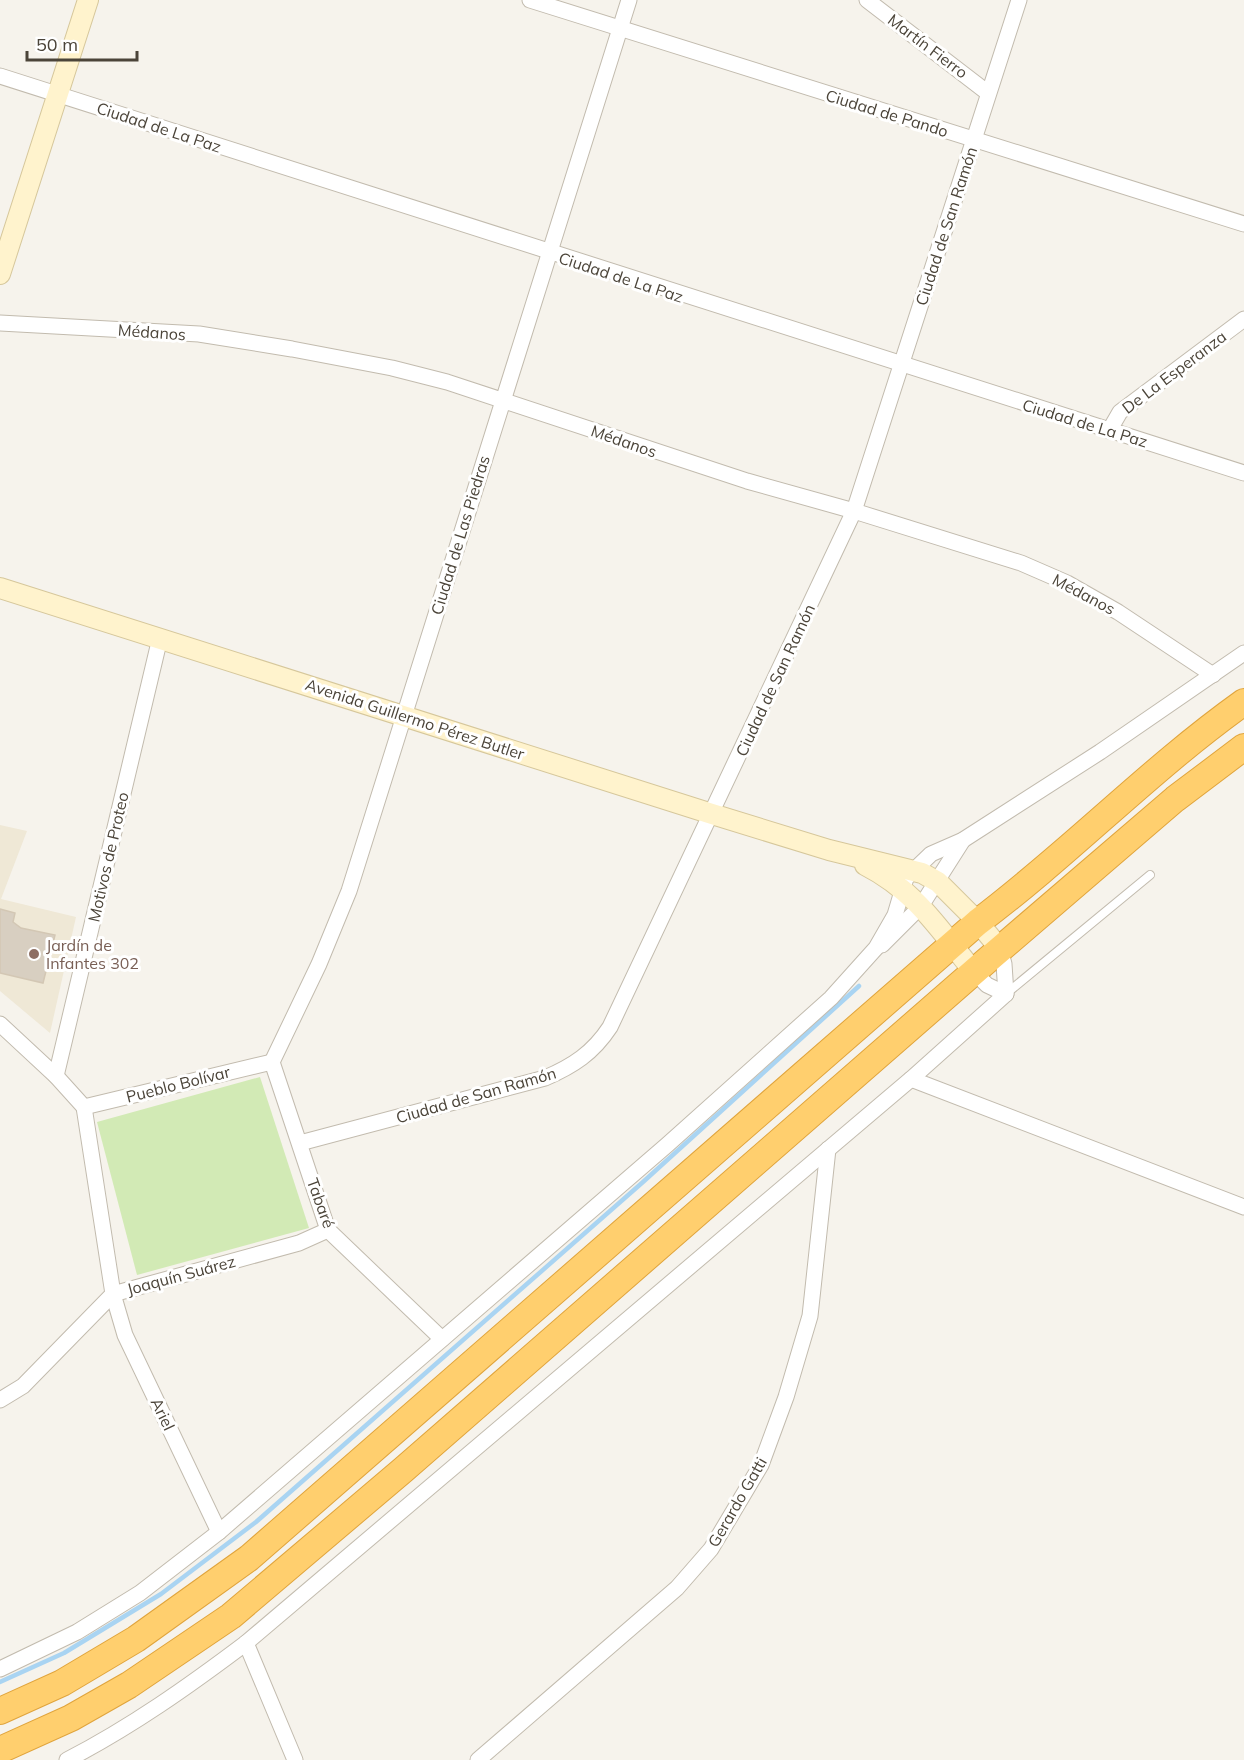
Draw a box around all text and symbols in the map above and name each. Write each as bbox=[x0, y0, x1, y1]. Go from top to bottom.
street label: Martín Fierro bbox=[884, 10, 972, 82]
scale bar bbox=[27, 24, 136, 62]
text: 50 m bbox=[36, 33, 78, 56]
street label: Ciudad de Pando bbox=[823, 85, 951, 141]
street label: Ciudad de La Paz bbox=[94, 97, 224, 157]
street label: Ciudad de San Ramón bbox=[911, 144, 981, 308]
street label: Ciudad de La Paz bbox=[556, 247, 686, 307]
street label: Médanos bbox=[117, 320, 187, 344]
street label: De La Esperanza bbox=[1118, 326, 1230, 418]
street label: Ciudad de La Paz bbox=[1020, 394, 1150, 452]
street label: Médanos bbox=[589, 420, 659, 462]
street label: Ciudad de Las Piedras bbox=[426, 453, 494, 617]
street label: Médanos bbox=[1049, 569, 1119, 619]
street label: Ciudad de San Ramón bbox=[731, 601, 819, 759]
street label: Avenida Guillermo Pérez Butler bbox=[303, 674, 527, 764]
street label: Motivos de Proteo bbox=[83, 790, 133, 924]
place label: Jardín de Infantes 302 bbox=[46, 935, 139, 973]
marker: Jardín de Infantes 302 bbox=[27, 947, 41, 961]
street label: Pueblo Bolívar bbox=[124, 1061, 232, 1107]
street label: Ciudad de San Ramón bbox=[394, 1063, 558, 1127]
street label: Tabaré bbox=[303, 1175, 339, 1231]
street label: Joaquín Suárez bbox=[124, 1251, 238, 1299]
street label: Ariel bbox=[147, 1394, 179, 1434]
street label: Gerardo Gatti bbox=[703, 1454, 771, 1550]

